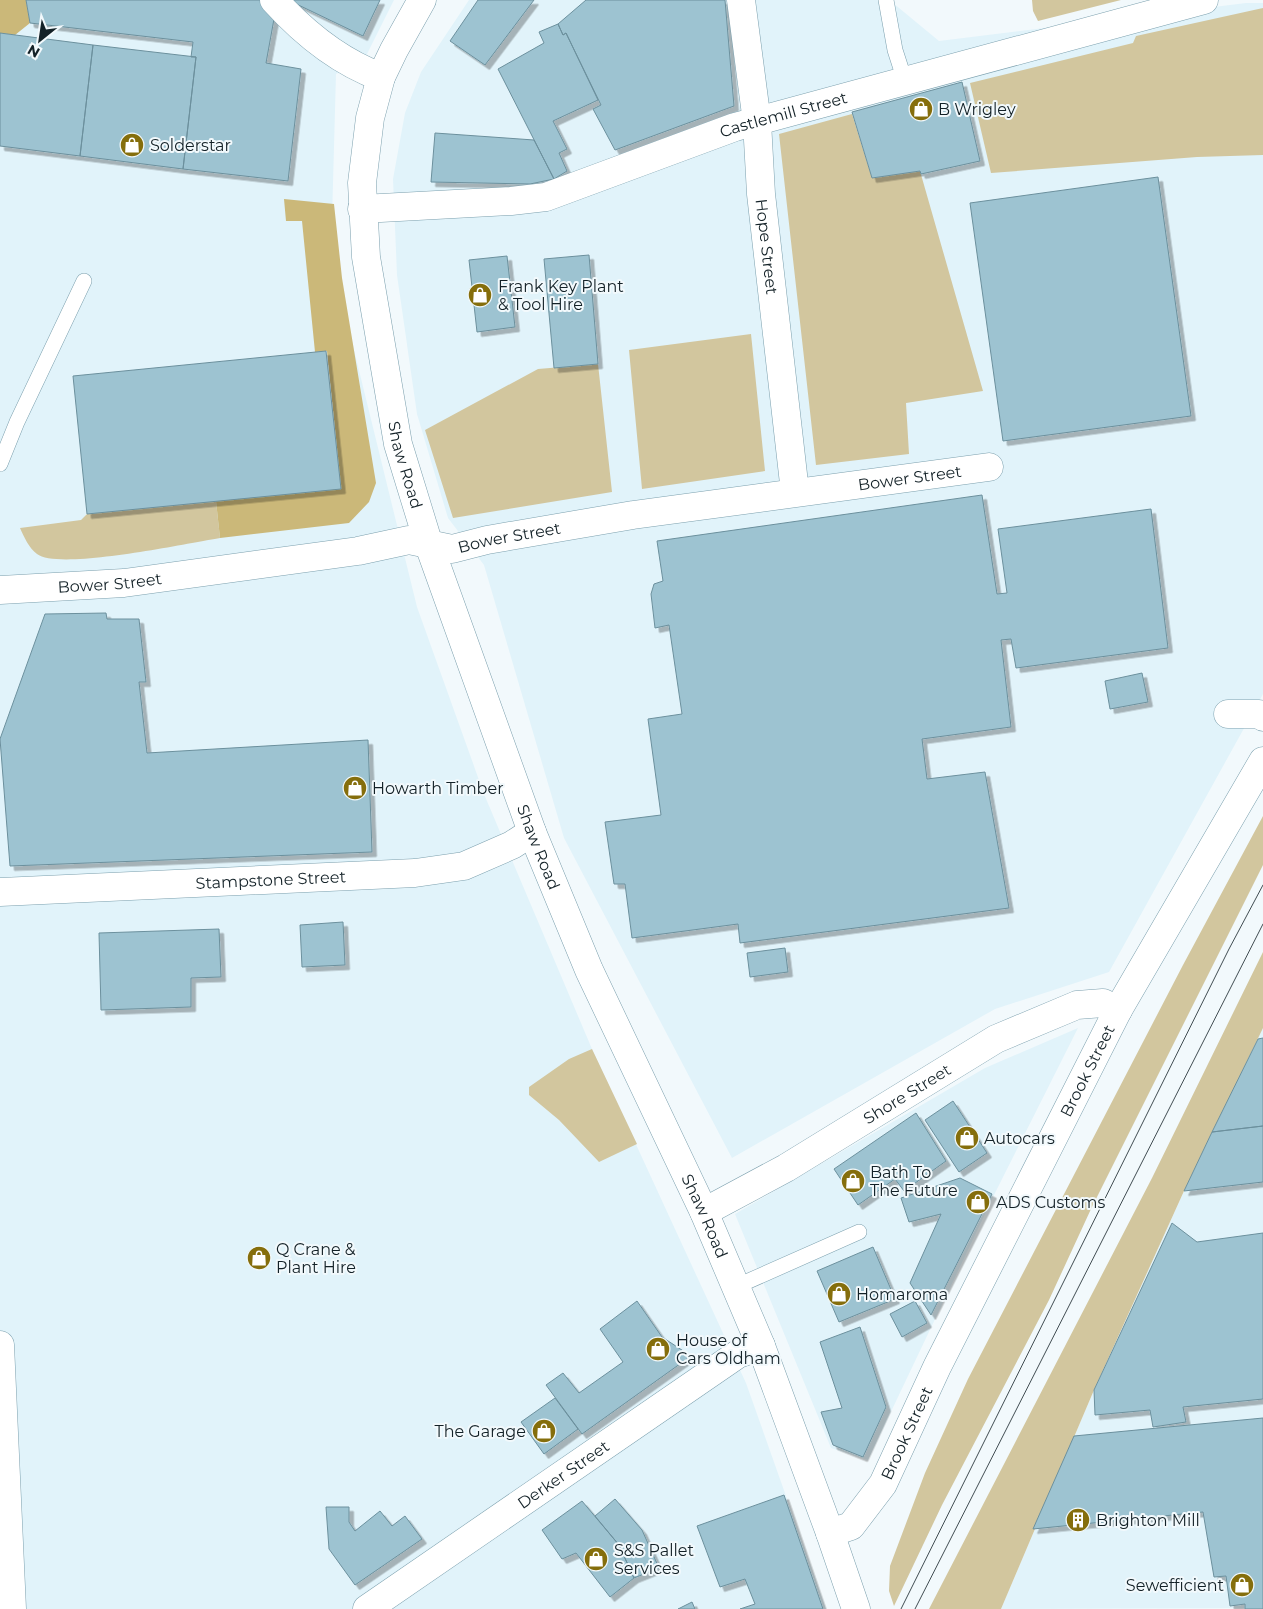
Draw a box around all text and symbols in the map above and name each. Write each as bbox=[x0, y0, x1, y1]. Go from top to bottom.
north arrow bbox=[15, 15, 65, 65]
text: N bbox=[24, 41, 43, 62]
street label: Castlemill Street bbox=[717, 87, 850, 141]
shop icon: B Wrigley bbox=[908, 96, 934, 122]
place label: B Wrigley bbox=[938, 100, 1016, 119]
shop icon: Solderstar bbox=[119, 132, 145, 158]
place label: Solderstar bbox=[150, 136, 231, 155]
street label: Hope Street bbox=[752, 198, 782, 296]
place label: Frank Key Plant & Tool Hire bbox=[498, 277, 624, 314]
shop icon: Frank Key Plant & Tool Hire bbox=[467, 282, 493, 308]
street label: Shaw Road bbox=[385, 420, 427, 511]
street label: Bower Street bbox=[857, 461, 963, 494]
street label: Bower Street bbox=[456, 518, 563, 557]
street label: Bower Street bbox=[57, 568, 163, 596]
shop icon: Howarth Timber bbox=[342, 775, 368, 801]
place label: Howarth Timber bbox=[372, 779, 504, 798]
street label: Shaw Road bbox=[513, 802, 564, 892]
street label: Stampstone Street bbox=[195, 867, 347, 893]
street label: Brook Street bbox=[1056, 1021, 1119, 1120]
street label: Shore Street bbox=[860, 1059, 955, 1128]
shop icon: Autocars bbox=[954, 1125, 980, 1151]
place label: Autocars bbox=[984, 1129, 1055, 1148]
place label: Bath To The Future bbox=[870, 1163, 958, 1200]
shop icon: Bath To The Future bbox=[840, 1168, 866, 1194]
street label: Shaw Road bbox=[678, 1171, 732, 1261]
shop icon: ADS Customs bbox=[965, 1189, 991, 1215]
place label: ADS Customs bbox=[996, 1193, 1106, 1212]
place label: Q Crane & Plant Hire bbox=[276, 1240, 356, 1277]
shop icon: Q Crane & Plant Hire bbox=[246, 1245, 272, 1271]
shop icon: Homaroma bbox=[826, 1281, 852, 1307]
place label: Homaroma bbox=[856, 1285, 948, 1304]
place label: House of Cars Oldham bbox=[676, 1331, 781, 1368]
shop icon: House of Cars Oldham bbox=[645, 1336, 671, 1362]
street label: Brook Street bbox=[877, 1383, 936, 1483]
shop icon: The Garage bbox=[531, 1418, 557, 1444]
place label: The Garage bbox=[435, 1422, 526, 1441]
street label: Derker Street bbox=[514, 1436, 613, 1512]
building icon: Brighton Mill bbox=[1065, 1507, 1091, 1533]
place label: Brighton Mill bbox=[1096, 1511, 1200, 1530]
place label: S&S Pallet Services bbox=[614, 1541, 695, 1578]
shop icon: S&S Pallet Services bbox=[583, 1546, 609, 1572]
shop icon: Sewefficient bbox=[1229, 1572, 1255, 1598]
place label: Sewefficient bbox=[1126, 1576, 1224, 1595]

